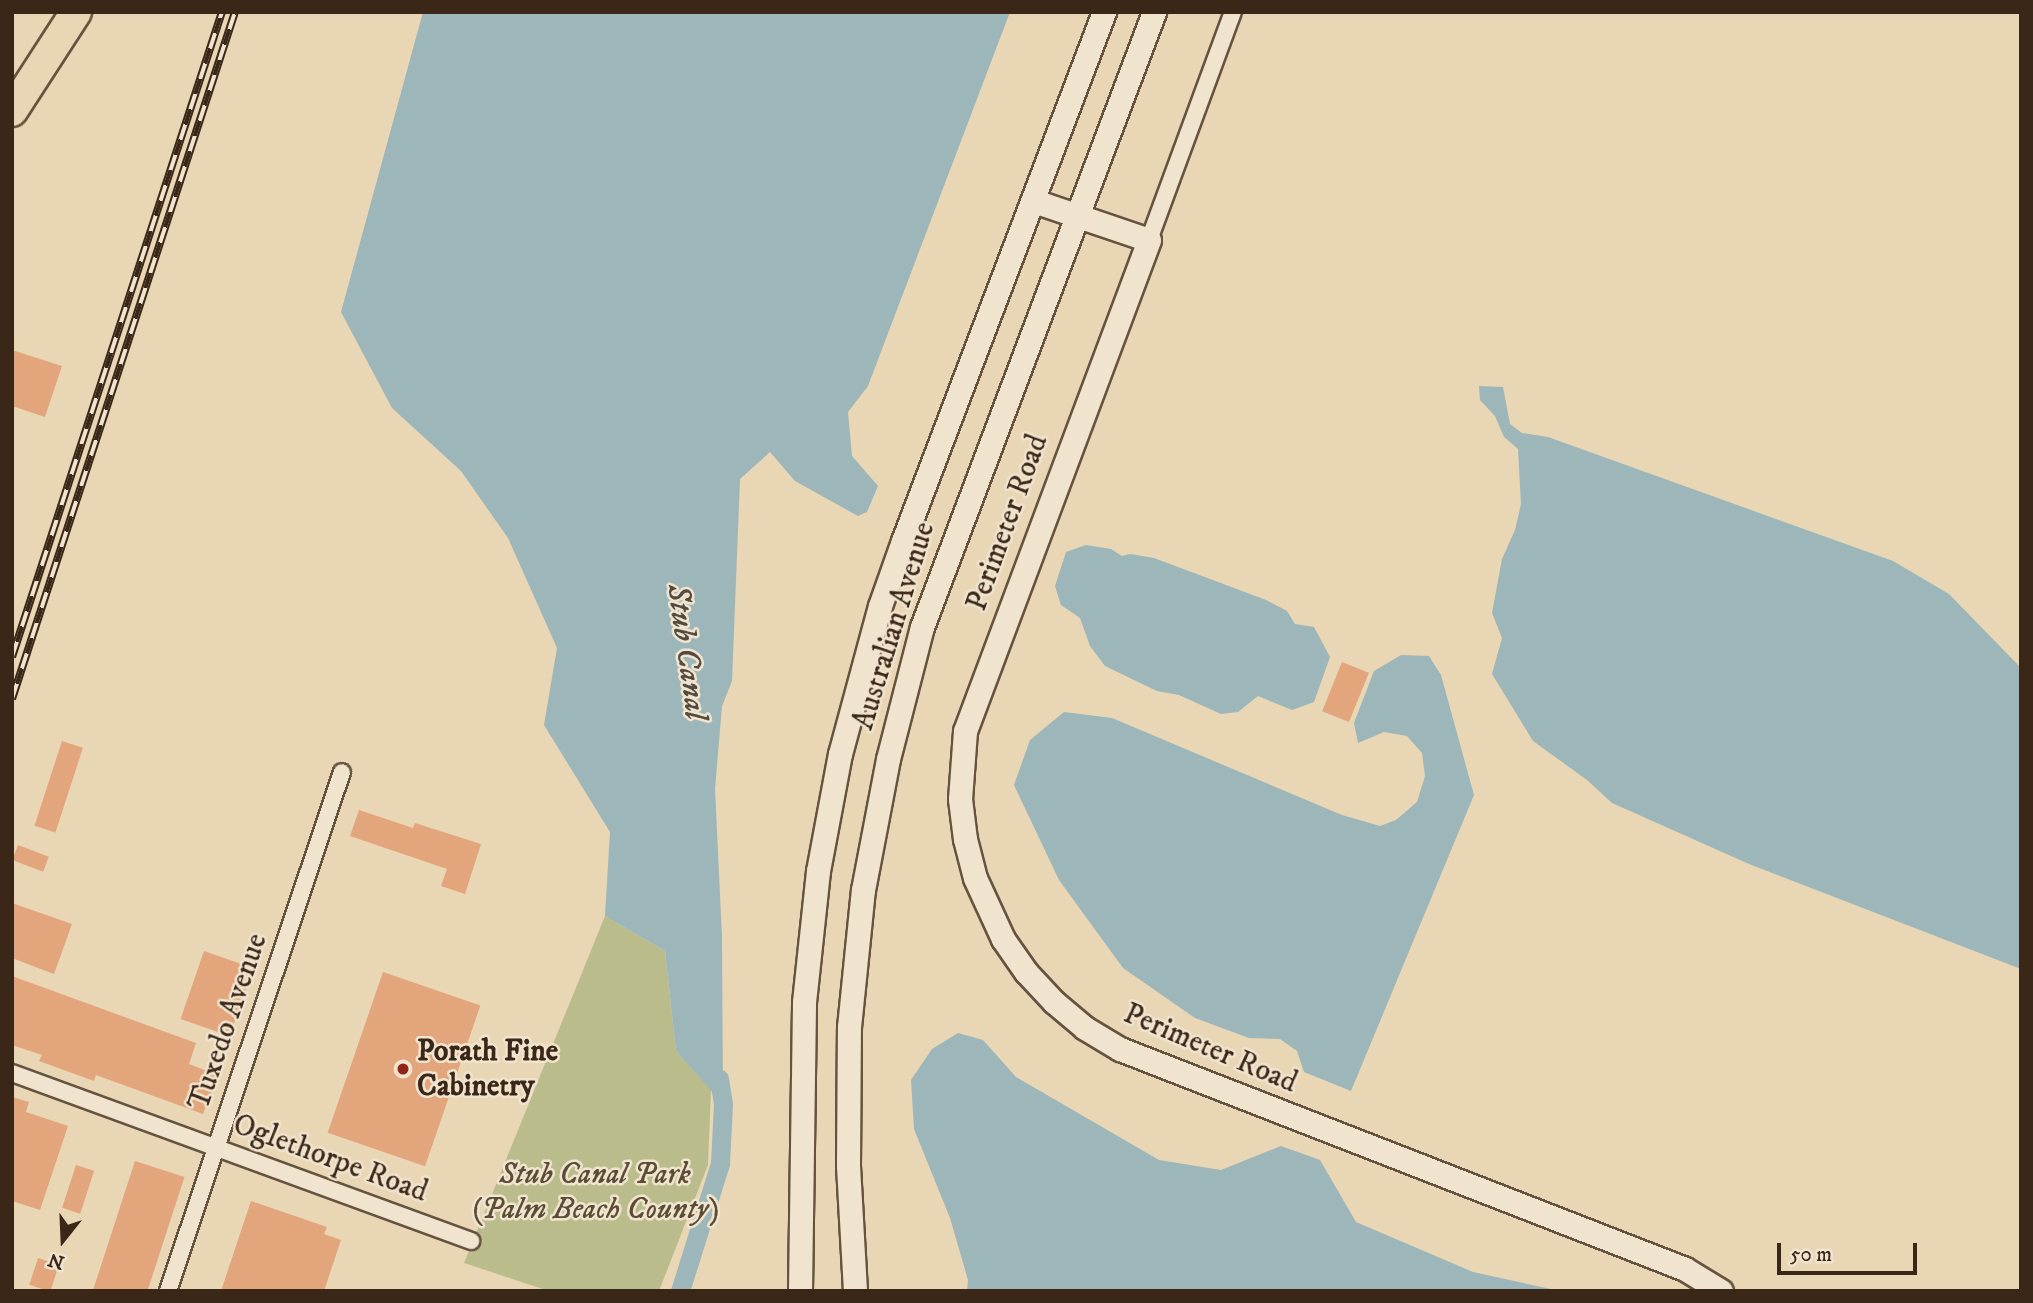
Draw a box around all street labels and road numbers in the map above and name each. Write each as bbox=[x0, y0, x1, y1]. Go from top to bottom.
street label: Perimeter Road bbox=[959, 430, 1057, 616]
street label: Australian Avenue bbox=[846, 518, 944, 734]
street label: Tuxedo Avenue bbox=[182, 929, 276, 1115]
street label: Perimeter Road bbox=[1118, 996, 1302, 1102]
street label: Oglethorpe Road bbox=[228, 1107, 432, 1211]

